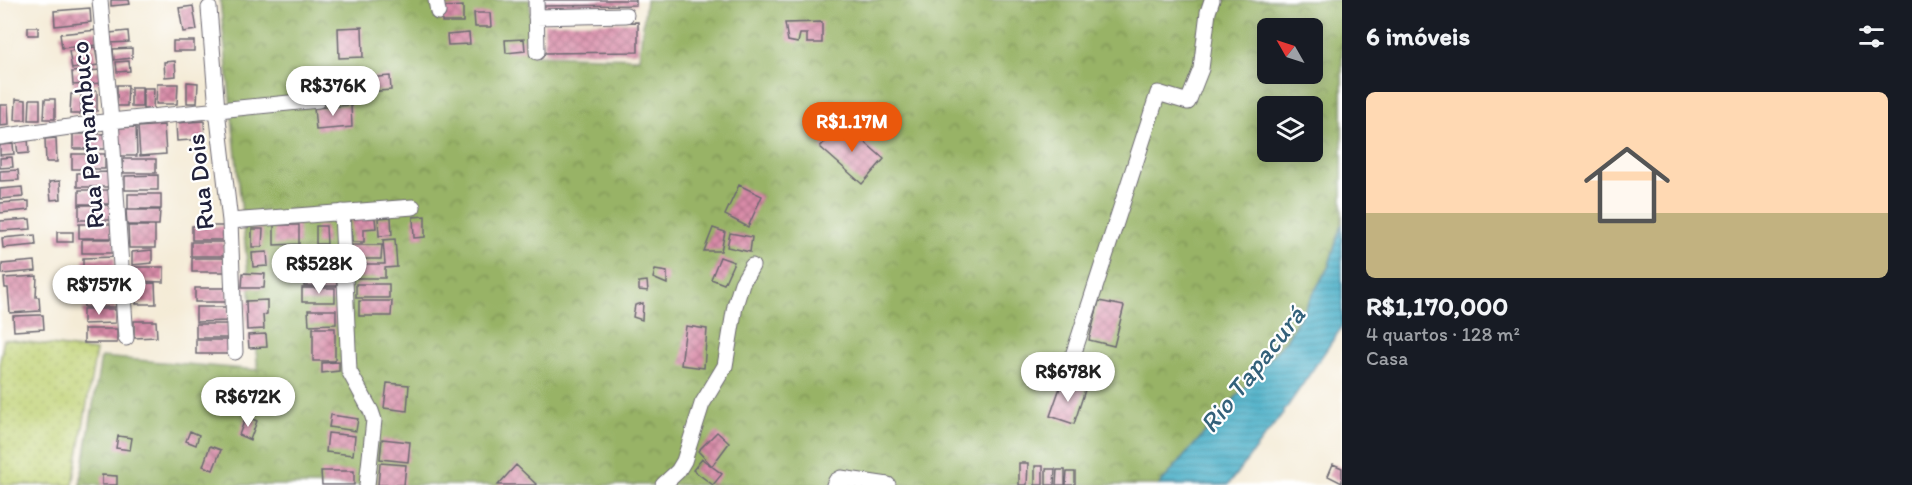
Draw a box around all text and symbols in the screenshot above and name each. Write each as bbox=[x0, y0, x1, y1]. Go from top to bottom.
north arrow bbox=[1257, 18, 1323, 84]
map controls bbox=[1257, 18, 1323, 162]
text: 6 imóveis bbox=[1366, 20, 1470, 52]
icon: filters bbox=[1855, 20, 1888, 53]
street label: Rua Pernambuco bbox=[63, 40, 111, 230]
pin: R$376K bbox=[284, 66, 382, 117]
text: R$376K bbox=[300, 73, 366, 97]
button: layers bbox=[1257, 96, 1323, 162]
pin: R$1.17M bbox=[797, 102, 907, 153]
text: R$1.17M bbox=[816, 109, 888, 133]
icon: home bbox=[1573, 131, 1681, 239]
street label: Rua Dois bbox=[179, 132, 221, 232]
pin: R$528K bbox=[270, 244, 368, 295]
text: R$528K bbox=[286, 251, 352, 275]
pin: R$757K bbox=[50, 265, 148, 316]
text: R$757K bbox=[66, 272, 132, 296]
text: R$1,170,000 bbox=[1366, 290, 1508, 322]
water label: Rio Tapacurá bbox=[1192, 298, 1312, 439]
text: 4 quartos · 128 m² bbox=[1366, 322, 1520, 346]
text: Casa bbox=[1366, 346, 1408, 370]
pin: R$678K bbox=[1019, 352, 1117, 403]
text: R$678K bbox=[1035, 359, 1101, 383]
pin: R$672K bbox=[199, 377, 297, 428]
text: R$672K bbox=[215, 384, 281, 408]

